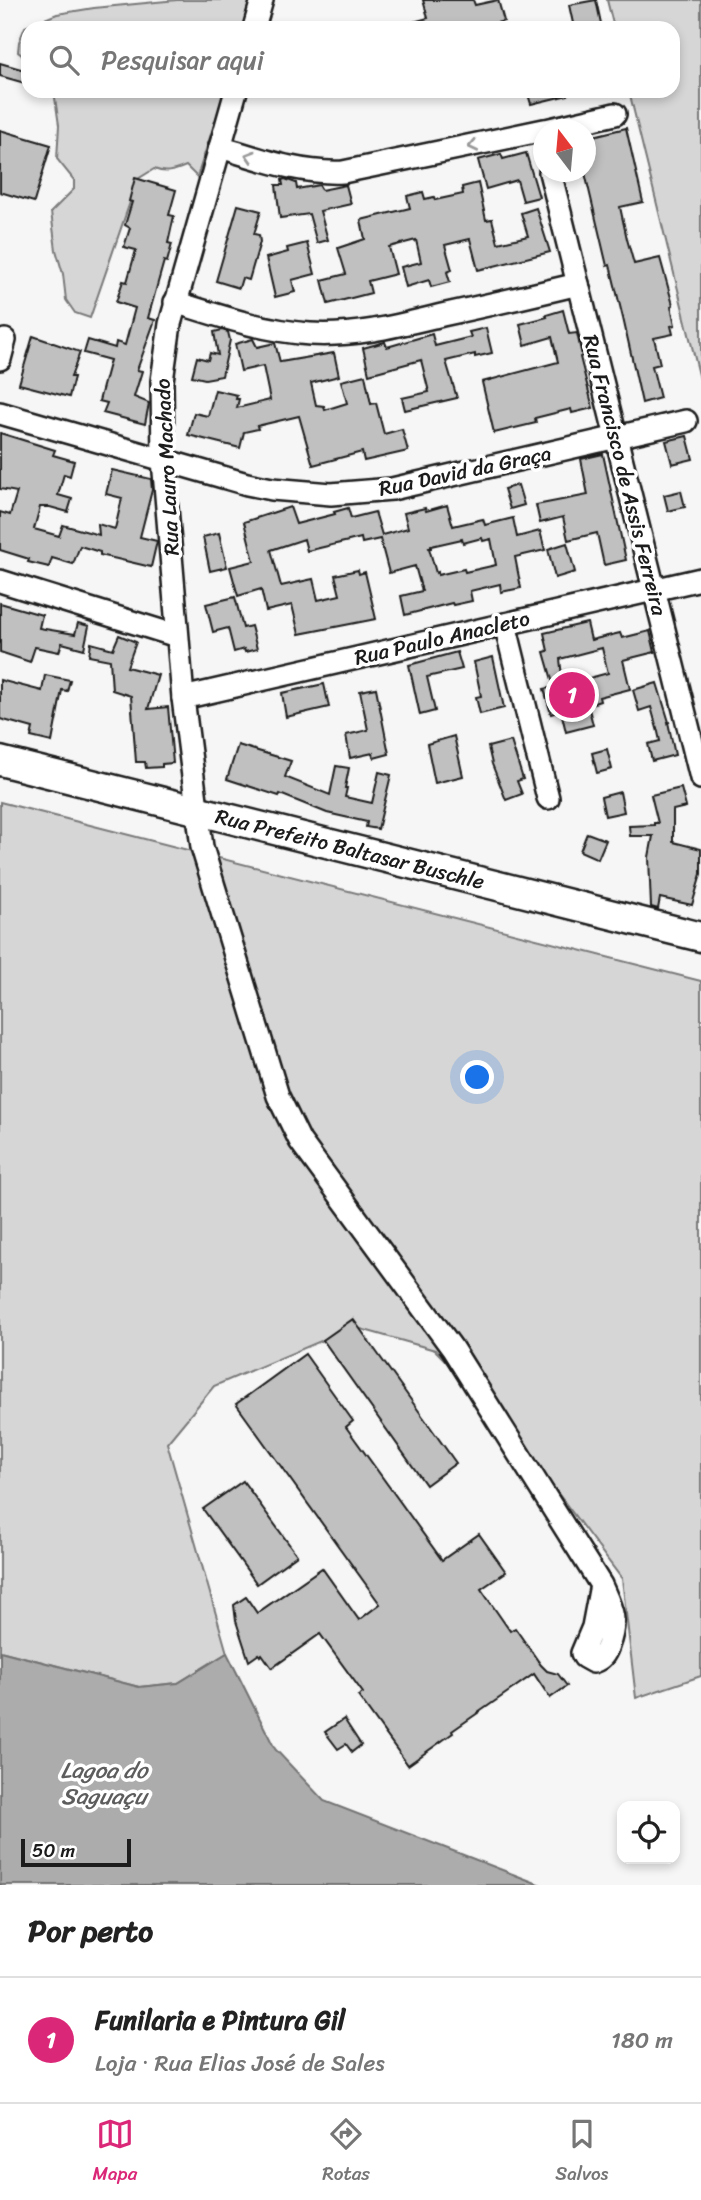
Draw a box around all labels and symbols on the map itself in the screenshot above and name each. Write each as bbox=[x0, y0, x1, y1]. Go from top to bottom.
north arrow bbox=[533, 119, 596, 182]
one-way arrow bbox=[467, 137, 479, 152]
one-way arrow bbox=[245, 149, 257, 164]
street label: Rua Francisco de Assis Ferreira bbox=[572, 330, 678, 620]
street label: Rua Lauro Machado bbox=[143, 377, 191, 557]
street label: Rua David da Graça bbox=[375, 434, 555, 508]
street label: Rua Paulo Anacleto bbox=[351, 599, 534, 677]
pin: 1 bbox=[549, 669, 595, 721]
street label: Rua Prefeito Baltasar Buschle bbox=[211, 797, 489, 901]
your location bbox=[460, 1060, 494, 1094]
water label: Lagoa do Saguaçu bbox=[61, 1750, 150, 1817]
scale bar bbox=[21, 1836, 131, 1868]

